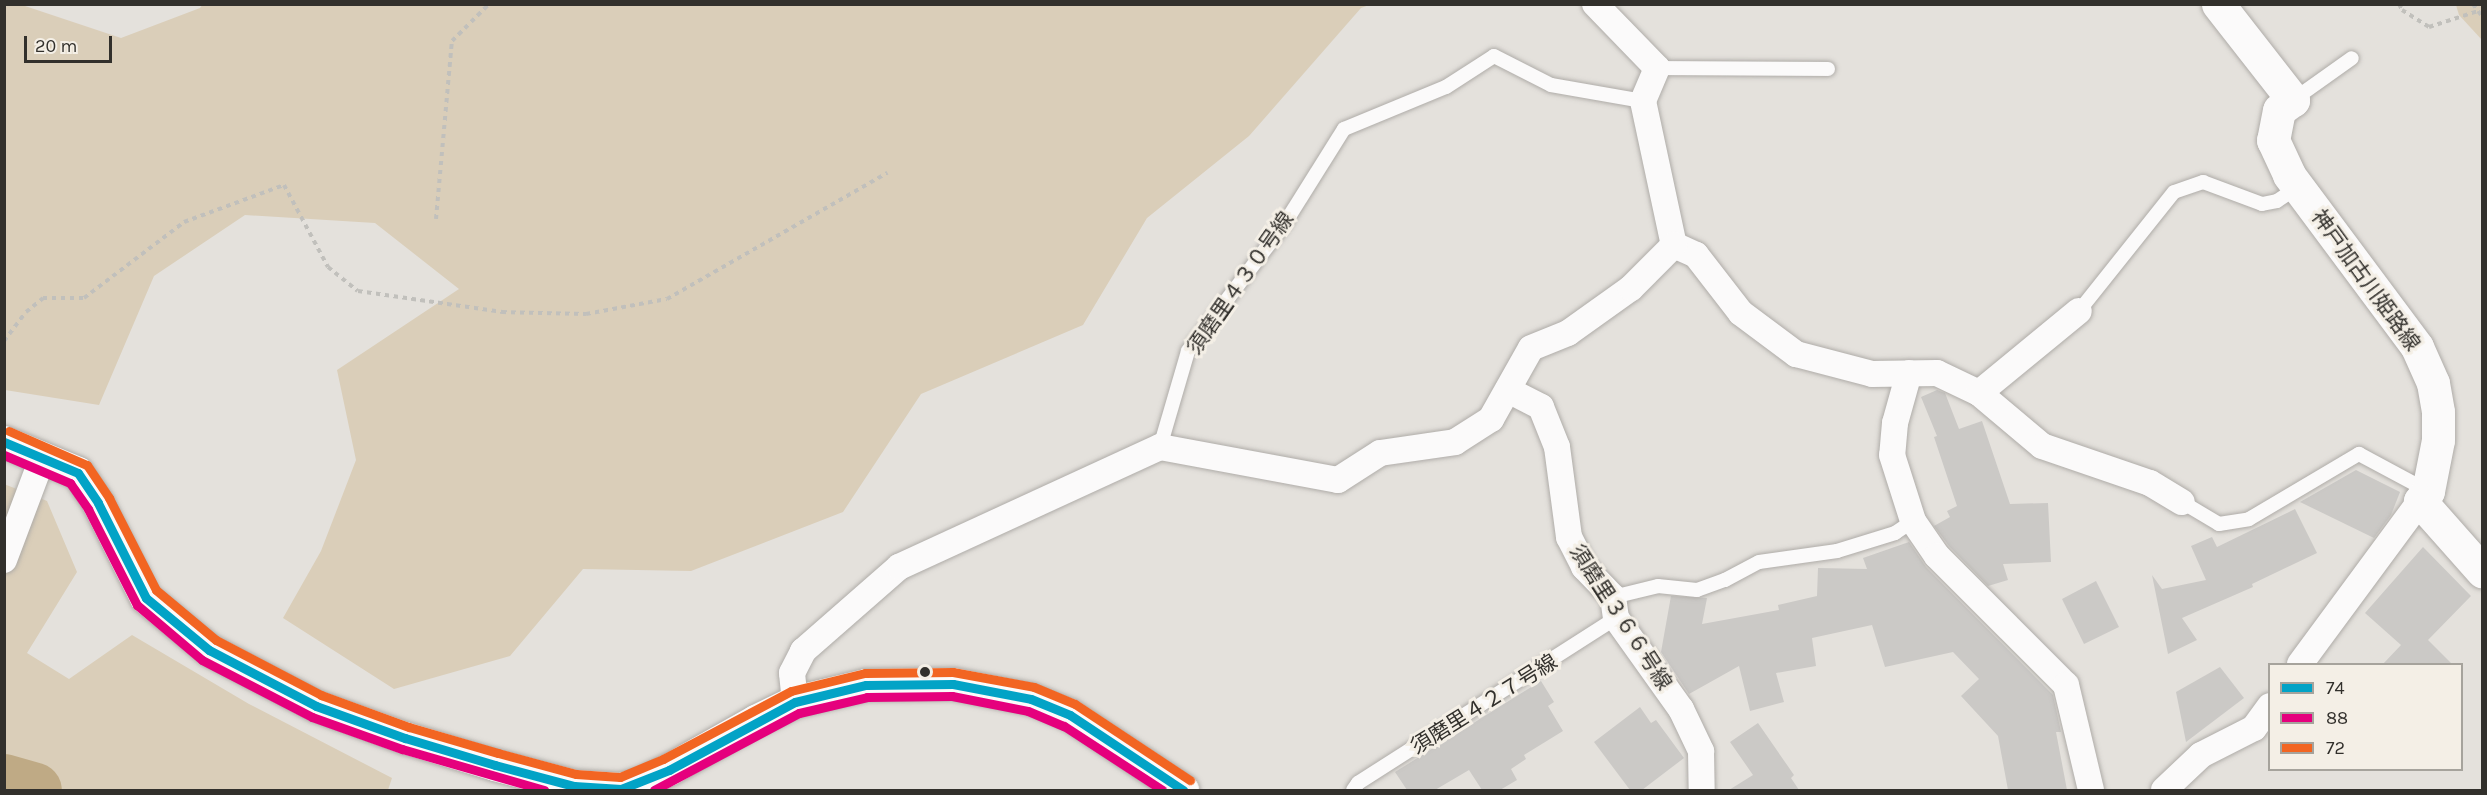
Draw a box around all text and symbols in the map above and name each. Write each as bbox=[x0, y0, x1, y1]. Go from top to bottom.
scale bar bbox=[27, 24, 116, 62]
text: 20 m bbox=[35, 35, 77, 57]
street label: 神戸加古川姫路線 bbox=[2306, 205, 2426, 355]
street label: 須磨里４３０号線 bbox=[1181, 207, 1299, 359]
street label: 須磨里３６６号線 bbox=[1565, 540, 1677, 694]
street label: 須磨里４２７号線 bbox=[1406, 649, 1562, 759]
legend bbox=[2268, 663, 2463, 771]
unlabelled marker bbox=[919, 666, 931, 678]
text: 74 bbox=[2326, 677, 2345, 699]
text: 88 bbox=[2326, 707, 2348, 729]
text: 72 bbox=[2326, 737, 2345, 759]

